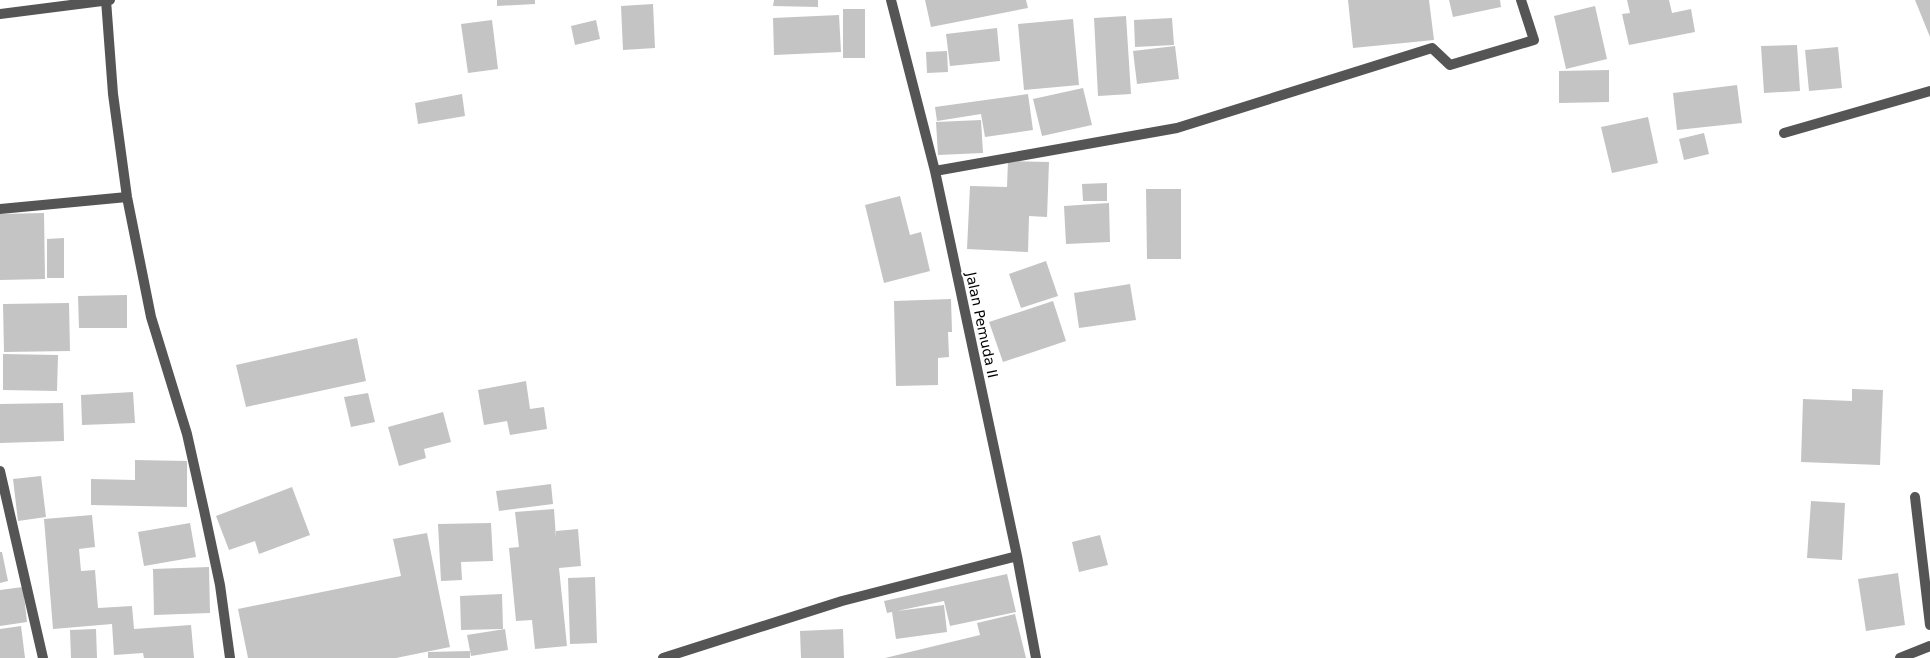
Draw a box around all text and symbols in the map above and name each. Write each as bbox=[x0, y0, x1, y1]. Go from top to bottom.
street label: Jalan Pemuda II bbox=[963, 270, 1001, 379]

